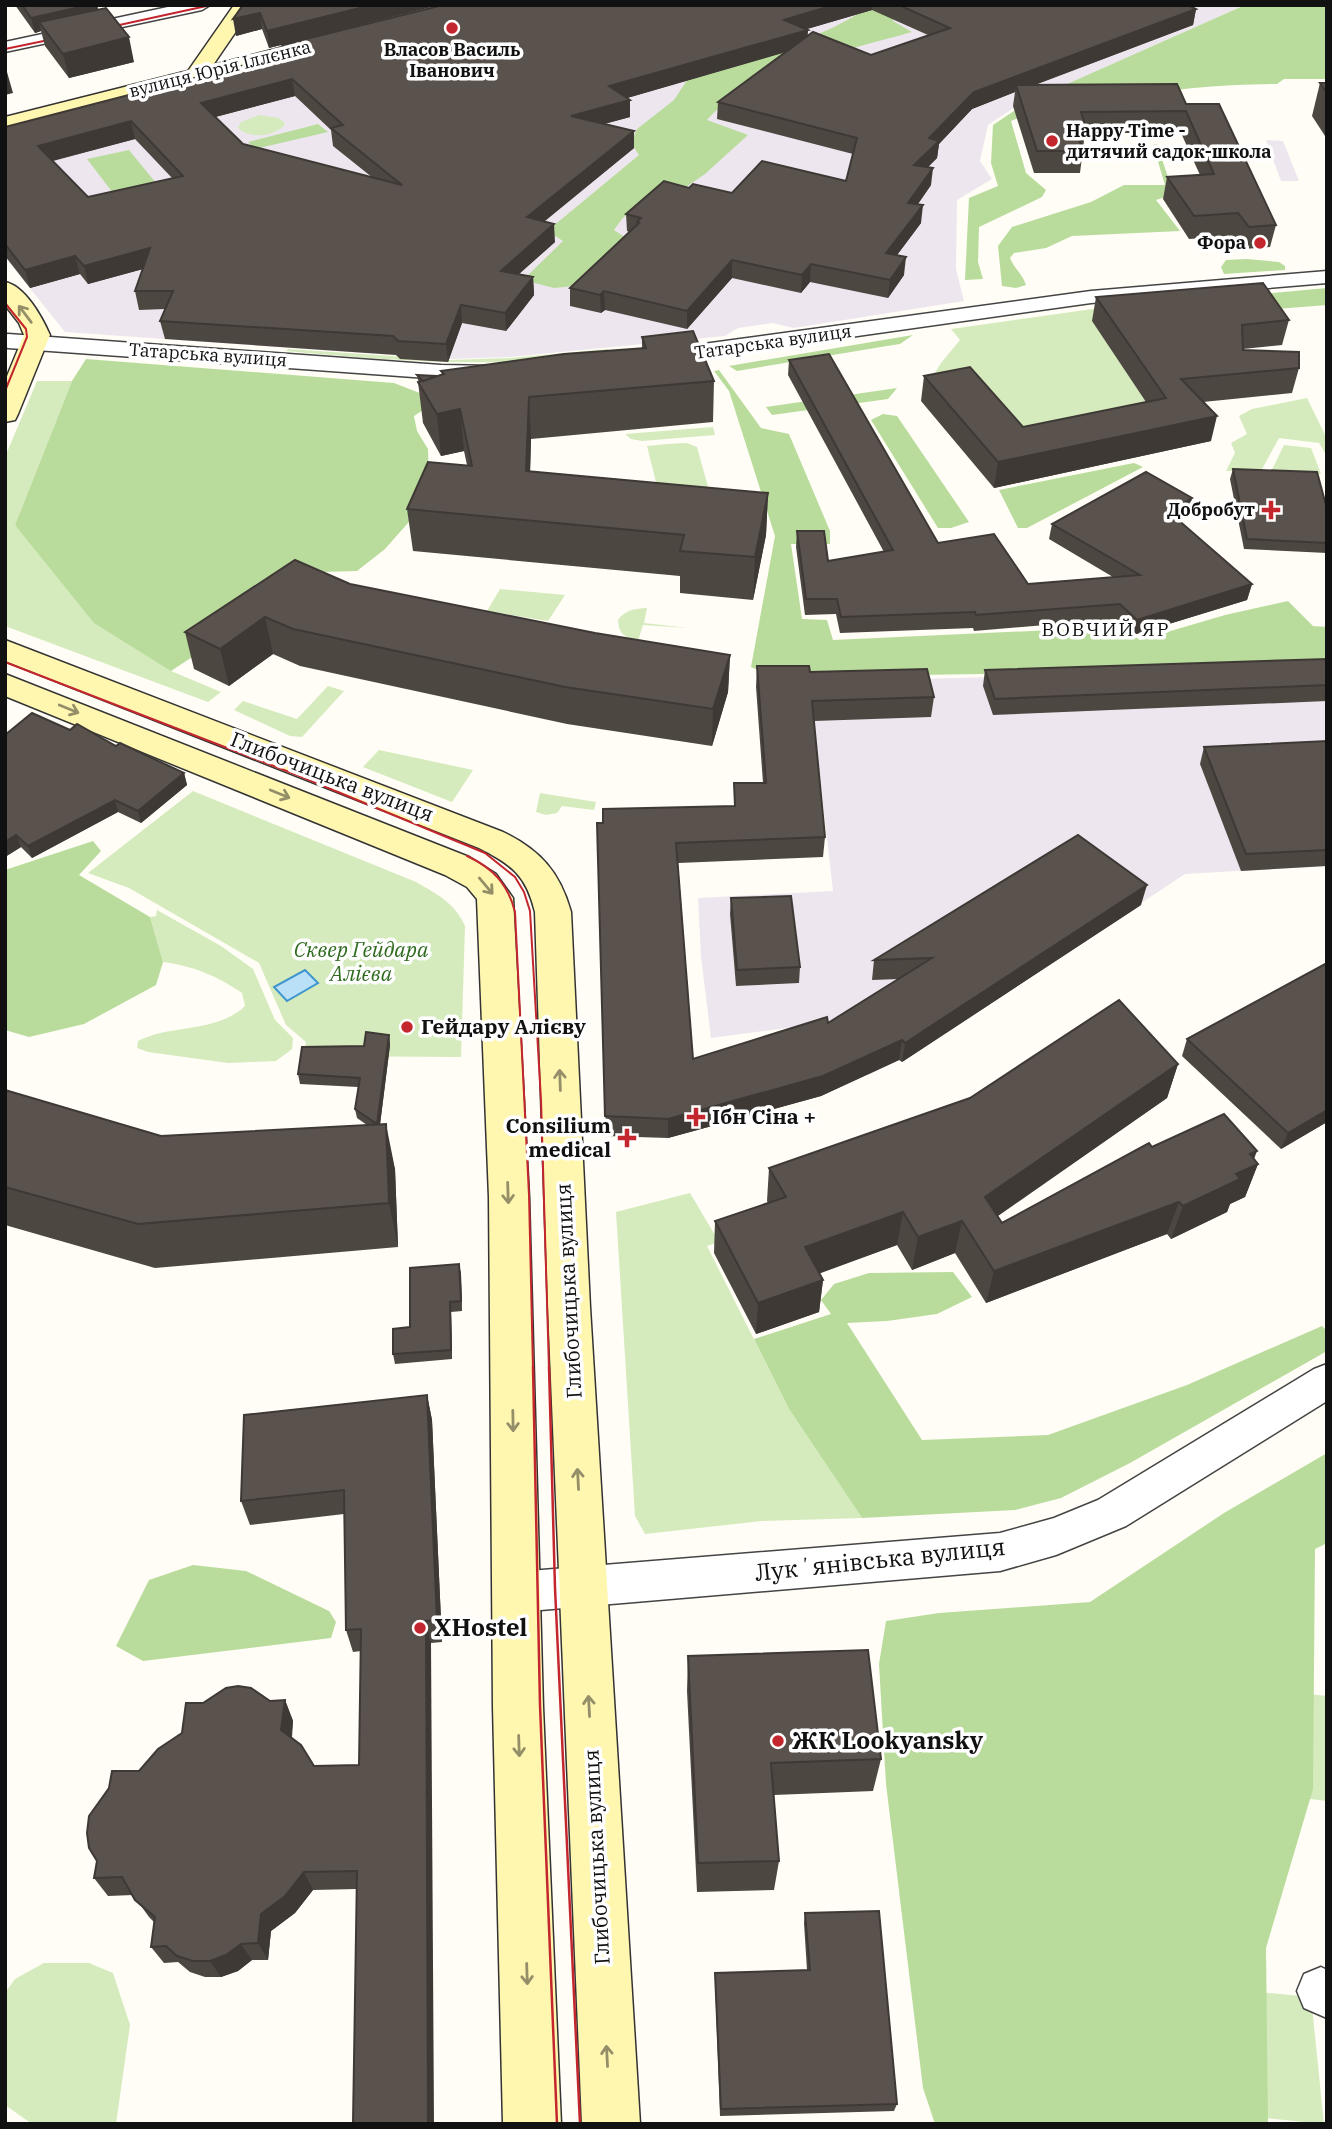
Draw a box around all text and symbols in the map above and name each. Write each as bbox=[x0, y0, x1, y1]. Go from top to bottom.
marker: Власов Василь Іванович bbox=[444, 20, 460, 36]
street label: вулиця Юрія Іллєнка bbox=[126, 35, 313, 102]
place label: Власов Василь Іванович bbox=[384, 38, 520, 82]
place label: Happy Time - дитячий садок-школа bbox=[1066, 119, 1272, 163]
marker: Happy Time - дитячий садок-школа bbox=[1044, 133, 1060, 149]
place label: Фора bbox=[1197, 231, 1246, 254]
marker: Фора bbox=[1252, 235, 1268, 251]
one-way arrow bbox=[17, 305, 32, 323]
street label: Татарська вулиця bbox=[693, 319, 853, 364]
street label: Татарська вулиця bbox=[128, 338, 288, 372]
place label: Добробут bbox=[1167, 498, 1255, 521]
marker: Добробут bbox=[1261, 500, 1281, 520]
district label: ВОВЧИЙ ЯР bbox=[1041, 617, 1171, 641]
one-way arrow bbox=[57, 704, 79, 717]
street label: Глибочицька вулиця bbox=[227, 724, 438, 828]
one-way arrow bbox=[268, 789, 290, 802]
one-way arrow bbox=[478, 877, 493, 895]
park label: Сквер Гейдара Алієва bbox=[294, 935, 429, 987]
place label: Гейдару Алієву bbox=[421, 1012, 586, 1040]
marker: Гейдару Алієву bbox=[399, 1019, 415, 1035]
one-way arrow bbox=[553, 1069, 566, 1092]
place label: Ібн Сіна + bbox=[712, 1102, 816, 1130]
marker: Ібн Сіна + bbox=[686, 1107, 706, 1127]
place label: Consilium medical bbox=[506, 1111, 611, 1163]
marker: Consilium medical bbox=[617, 1128, 637, 1148]
one-way arrow bbox=[502, 1182, 515, 1205]
street label: Глибочицька вулиця bbox=[548, 1183, 588, 1399]
one-way arrow bbox=[507, 1409, 520, 1432]
one-way arrow bbox=[572, 1468, 585, 1491]
street label: Лукʼянівська вулиця bbox=[753, 1530, 1007, 1588]
place label: XHostel bbox=[434, 1611, 527, 1643]
marker: XHostel bbox=[412, 1620, 428, 1636]
one-way arrow bbox=[583, 1695, 596, 1718]
place label: ЖК Lookyansky bbox=[792, 1724, 983, 1756]
marker: ЖК Lookyansky bbox=[770, 1733, 786, 1749]
one-way arrow bbox=[513, 1734, 526, 1757]
street label: Глибочицька вулиця bbox=[576, 1749, 616, 1965]
one-way arrow bbox=[520, 1962, 534, 1985]
one-way arrow bbox=[601, 2044, 614, 2067]

